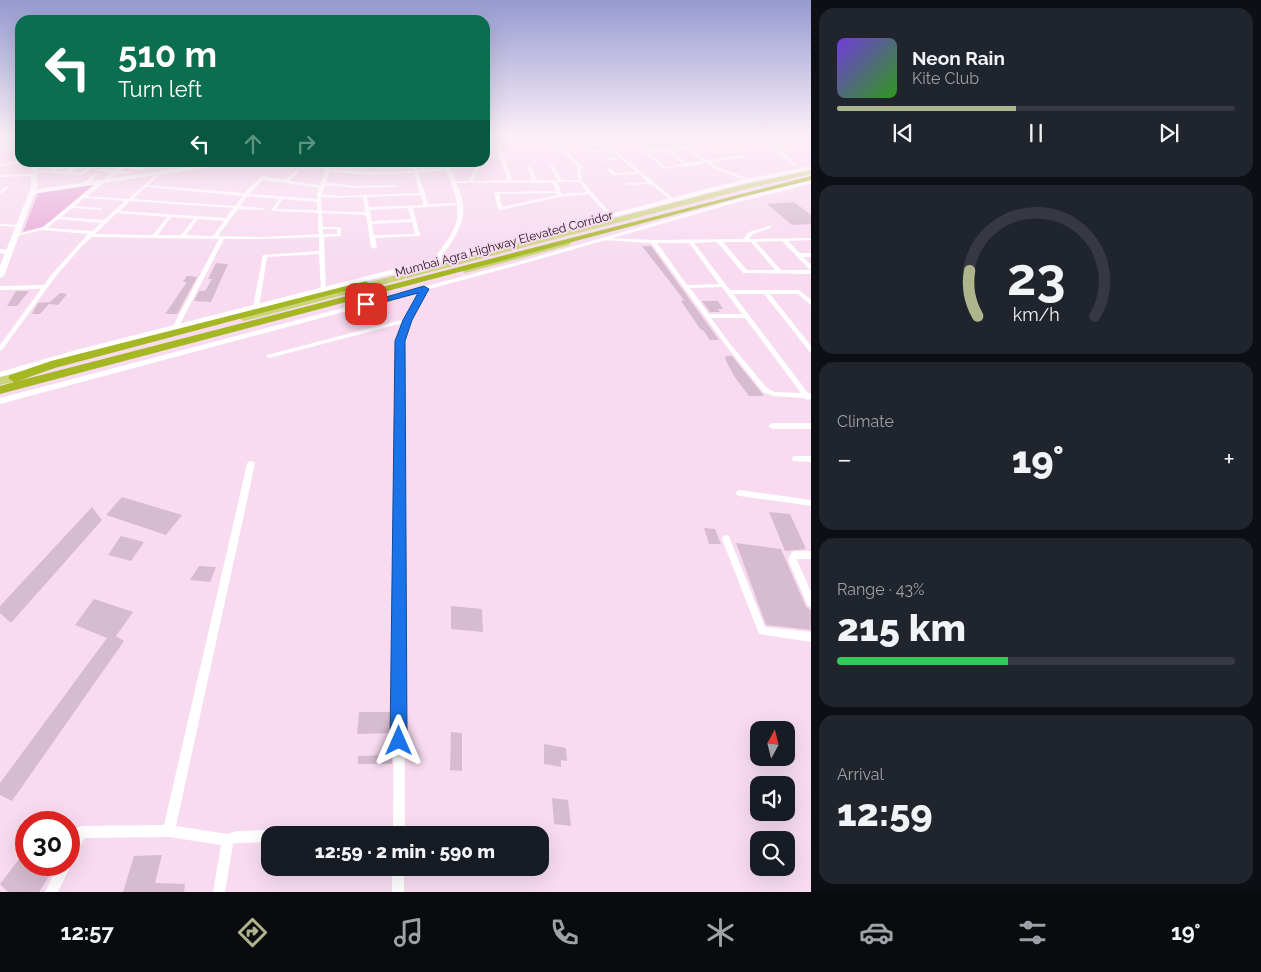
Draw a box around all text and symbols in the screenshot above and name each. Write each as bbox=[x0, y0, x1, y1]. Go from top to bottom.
text: 510 m bbox=[118, 34, 217, 75]
icon: left bbox=[35, 35, 100, 100]
text: Neon Rain bbox=[912, 47, 1005, 69]
text: Kite Club bbox=[912, 69, 979, 88]
text: Turn left bbox=[118, 76, 202, 102]
icon: previous bbox=[889, 119, 917, 147]
icon: pause bbox=[1022, 119, 1050, 147]
icon: next bbox=[1155, 119, 1183, 147]
icon: left bbox=[186, 130, 214, 158]
icon: ahead bbox=[239, 130, 267, 158]
icon: right bbox=[292, 130, 320, 158]
street label: Mumbai Agra Highway Elevated Corridor bbox=[394, 208, 615, 280]
text: 23 bbox=[1007, 246, 1065, 307]
pin bbox=[345, 283, 387, 325]
icon: arrive bbox=[352, 290, 380, 318]
text: km/h bbox=[1012, 304, 1060, 325]
text: Climate bbox=[837, 412, 894, 431]
text: 19° bbox=[1012, 437, 1064, 482]
text: − bbox=[837, 443, 852, 476]
text: + bbox=[1223, 443, 1235, 476]
text: Range · 43% bbox=[837, 580, 925, 599]
text: 215 km bbox=[837, 605, 966, 650]
position arrow bbox=[372, 714, 424, 766]
north arrow bbox=[750, 721, 795, 766]
map controls bbox=[750, 721, 795, 876]
text: Arrival bbox=[837, 765, 884, 784]
button: sound bbox=[750, 776, 795, 821]
text: 12:59 bbox=[837, 790, 933, 835]
speed limit sign: 30 bbox=[15, 811, 80, 876]
button: search bbox=[750, 831, 795, 876]
text: 12:59 · 2 min · 590 m bbox=[315, 840, 495, 862]
icon: directions bbox=[235, 915, 270, 950]
icon: music bbox=[391, 915, 426, 950]
icon: phone bbox=[547, 915, 582, 950]
icon: climate bbox=[703, 915, 738, 950]
icon: car bbox=[859, 915, 894, 950]
icon: filters bbox=[1015, 915, 1050, 950]
text: 12:57 bbox=[61, 919, 114, 945]
text: 19° bbox=[1171, 919, 1200, 945]

